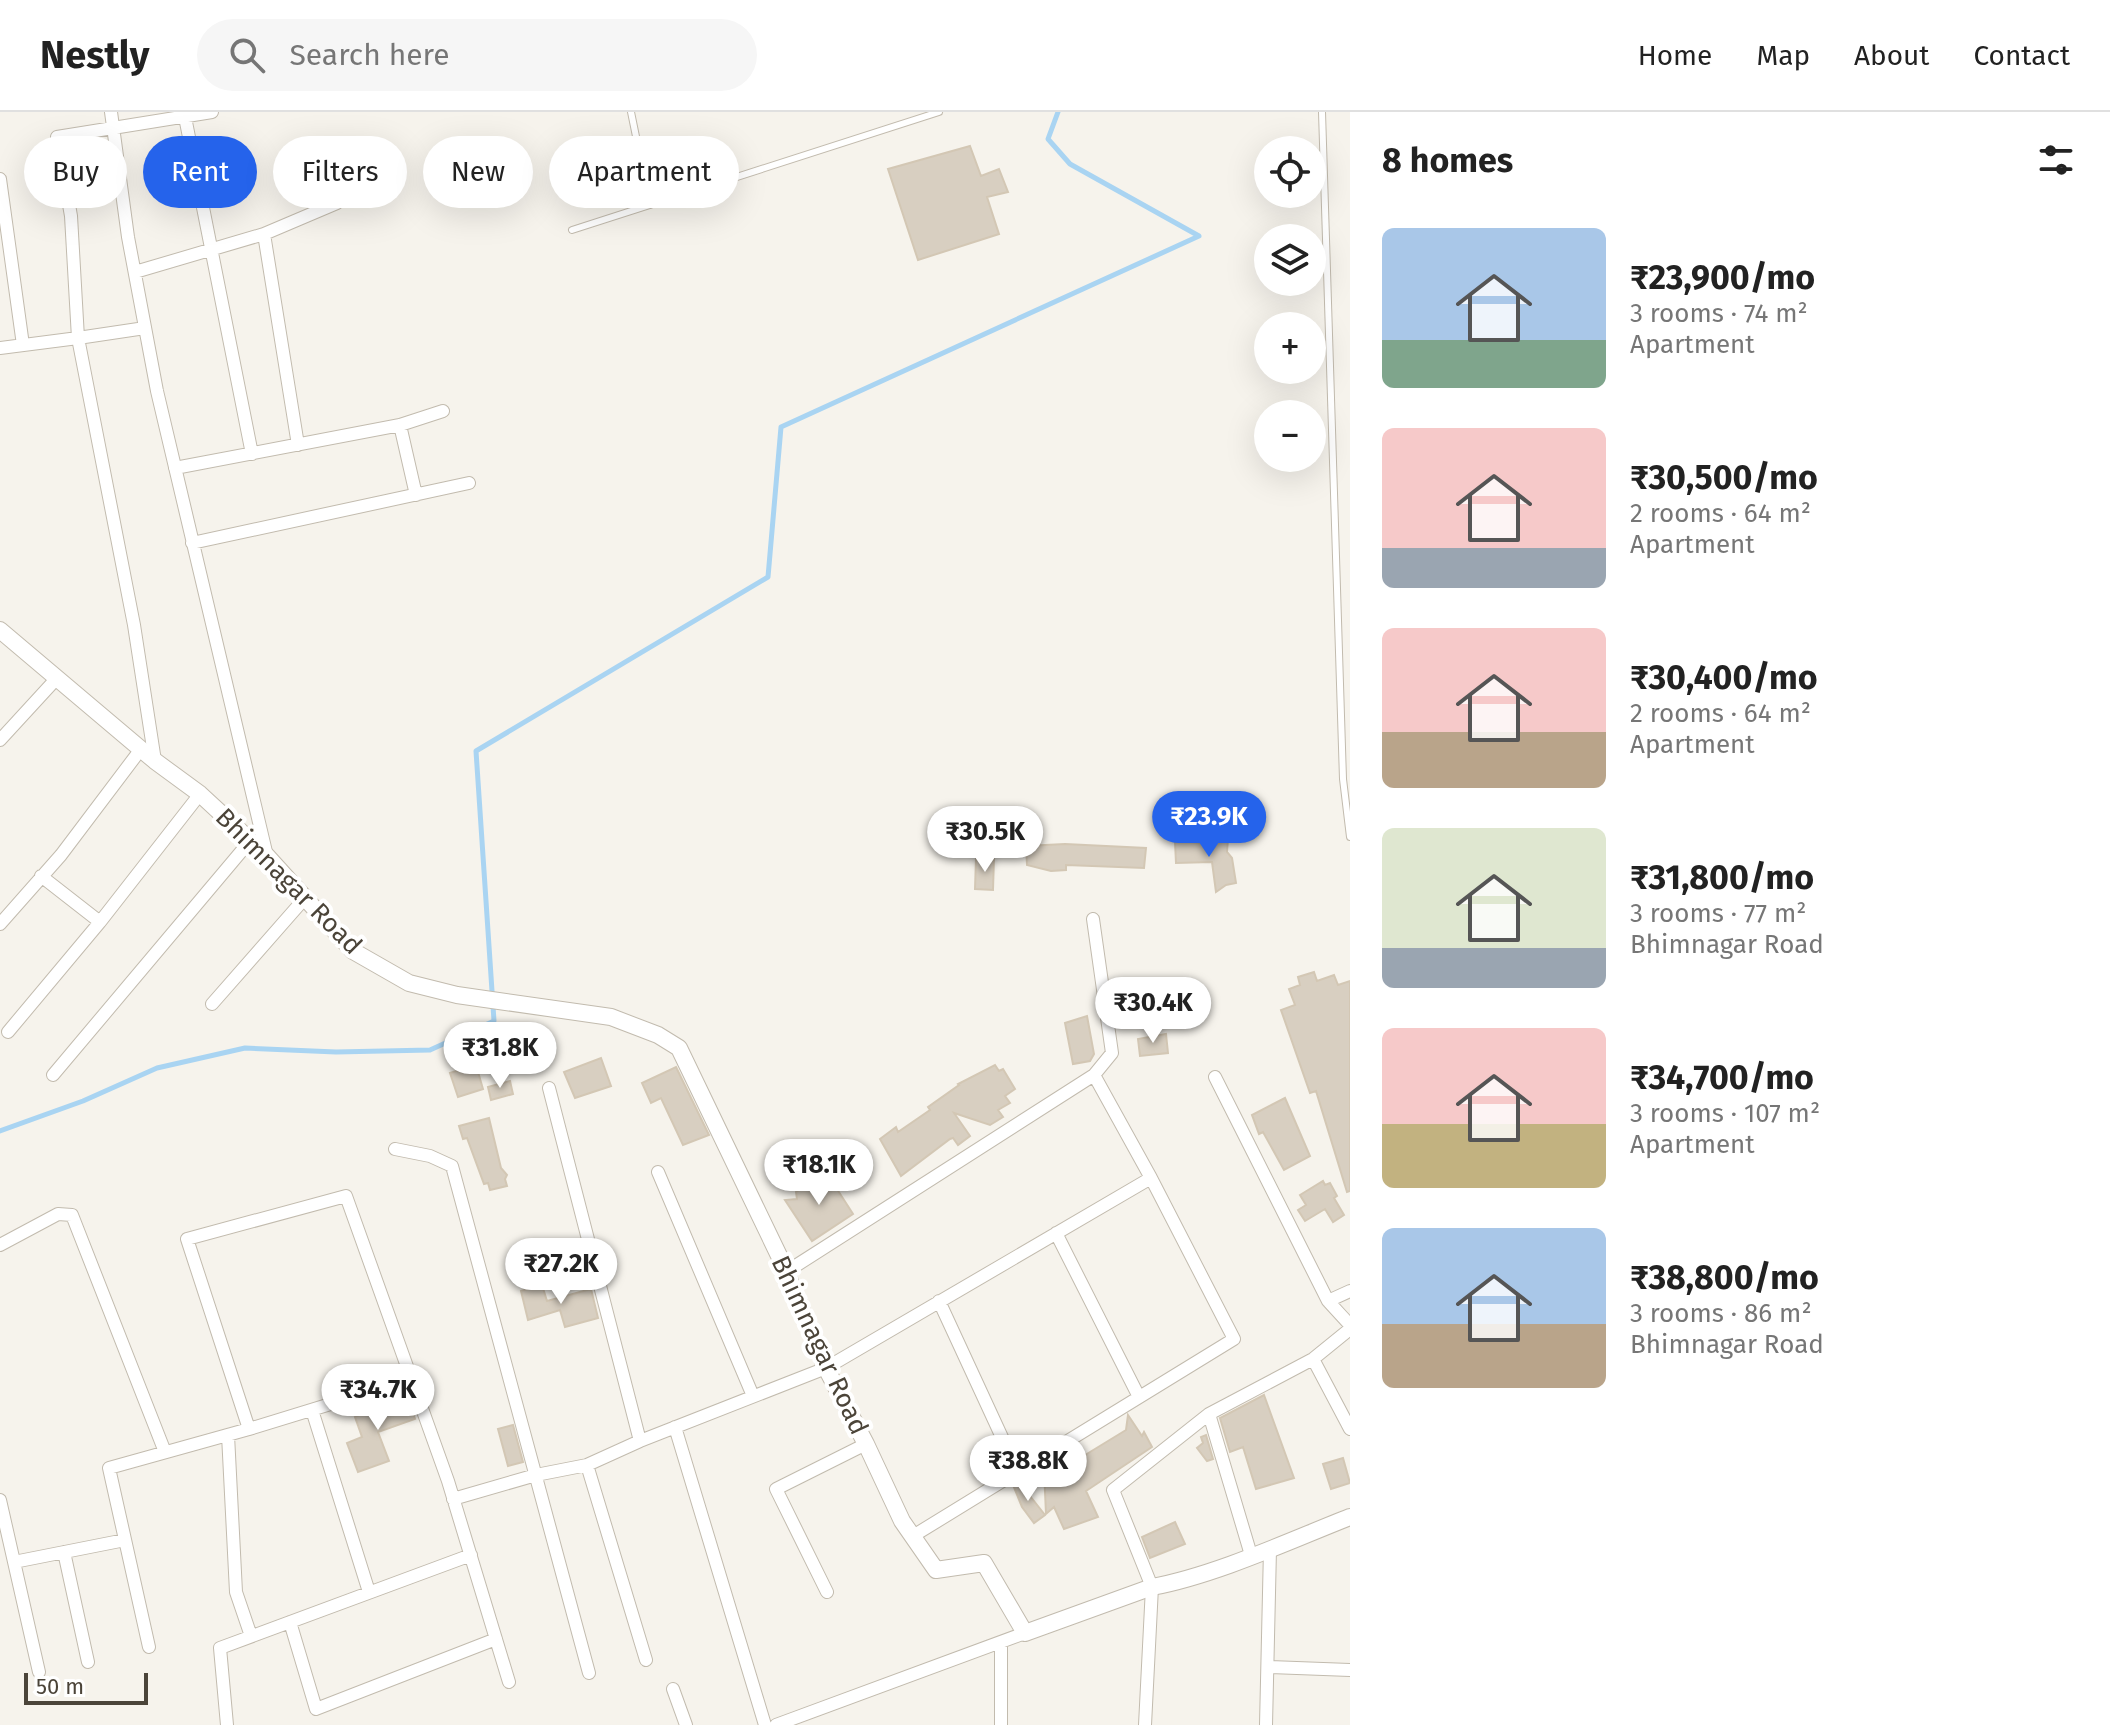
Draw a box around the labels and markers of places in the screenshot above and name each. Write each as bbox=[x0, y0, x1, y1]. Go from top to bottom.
pin: ₹23.9K bbox=[1144, 791, 1274, 859]
pin: ₹30.5K bbox=[920, 806, 1050, 874]
pin: ₹30.4K bbox=[1088, 977, 1218, 1045]
pin: ₹31.8K bbox=[435, 1022, 565, 1090]
pin: ₹18.1K bbox=[754, 1139, 884, 1207]
pin: ₹27.2K bbox=[496, 1238, 626, 1306]
pin: ₹34.7K bbox=[313, 1364, 443, 1432]
pin: ₹38.8K bbox=[963, 1435, 1093, 1503]

